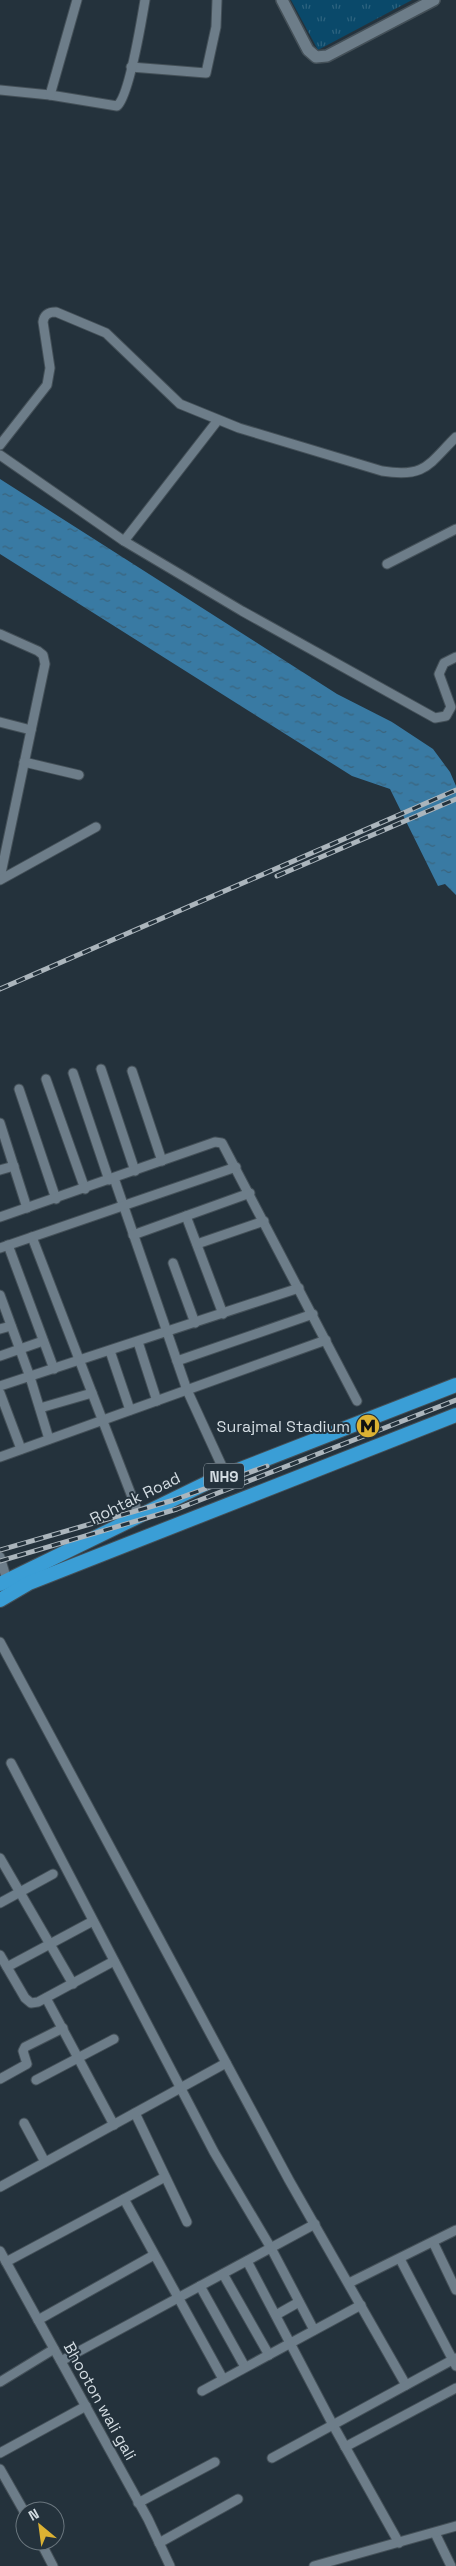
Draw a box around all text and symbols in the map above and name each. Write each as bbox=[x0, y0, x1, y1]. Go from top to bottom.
metro station icon: Surajmal Stadium bbox=[355, 1413, 381, 1439]
place label: Surajmal Stadium bbox=[217, 1416, 350, 1437]
road number: NH9 bbox=[204, 1464, 244, 1488]
street label: Rohtak Road bbox=[86, 1467, 184, 1529]
street label: Bhooton wali gali bbox=[59, 2338, 141, 2464]
north arrow bbox=[15, 2501, 65, 2551]
text: N bbox=[25, 2504, 42, 2525]

